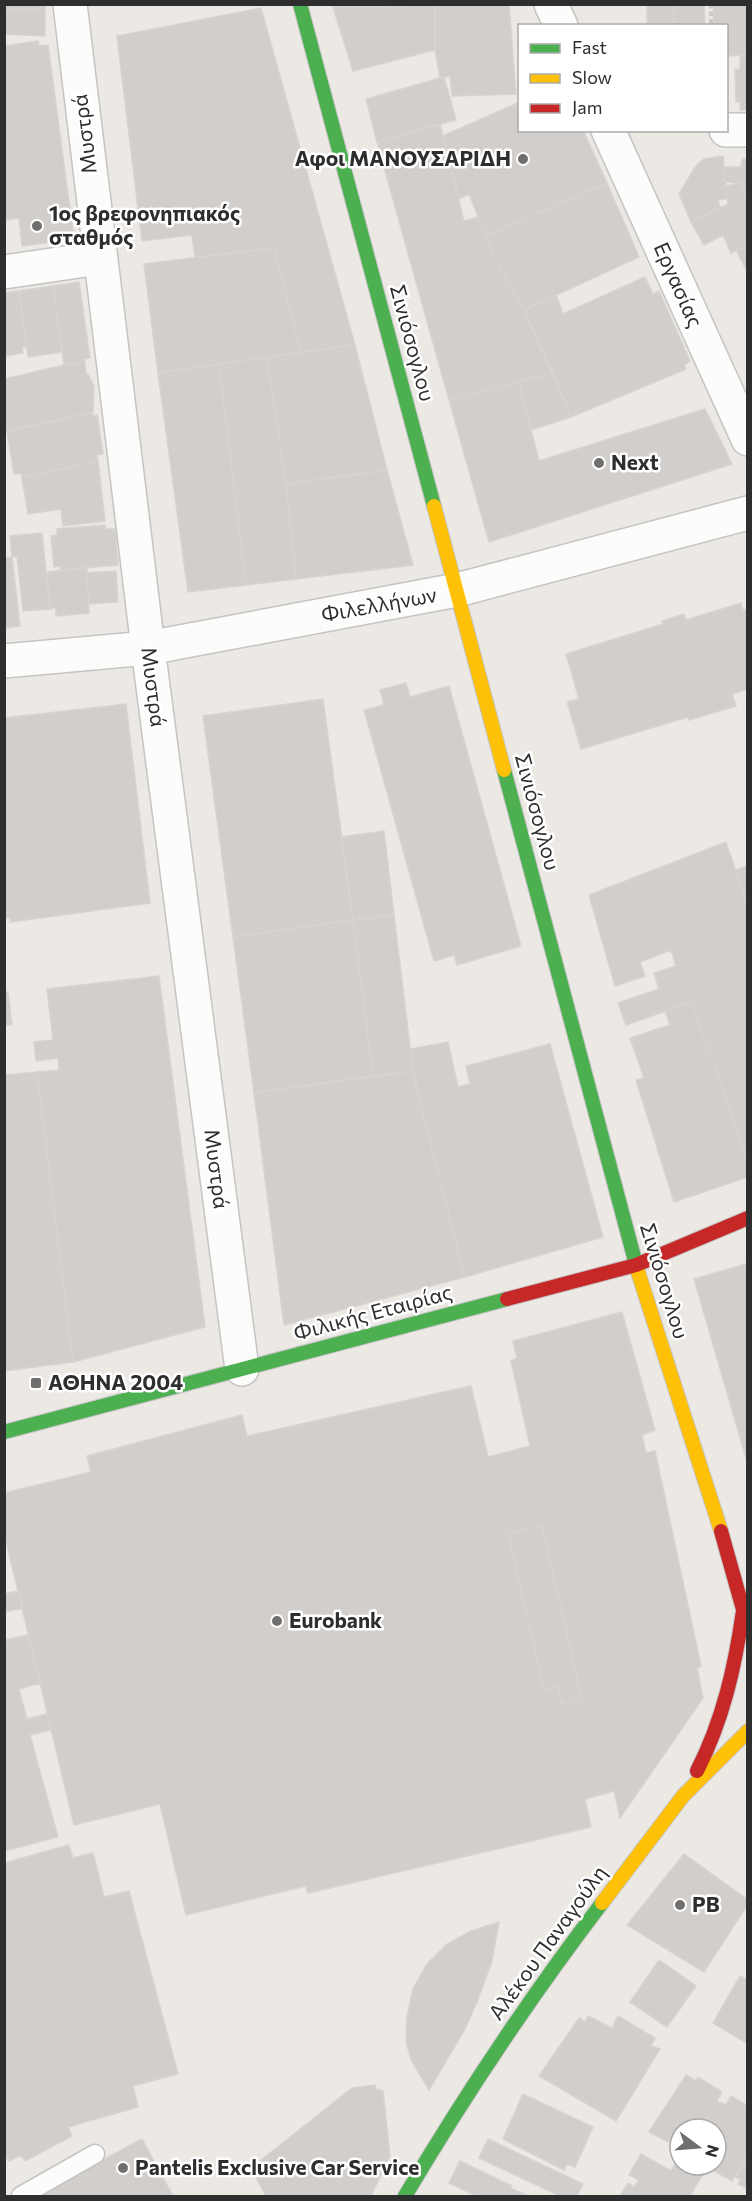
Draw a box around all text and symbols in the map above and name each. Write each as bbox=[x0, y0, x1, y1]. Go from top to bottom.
legend bbox=[518, 24, 728, 132]
text: Fast bbox=[572, 36, 607, 58]
text: Slow bbox=[572, 66, 612, 88]
street label: Μυστρά bbox=[66, 93, 101, 176]
text: Jam bbox=[572, 96, 602, 118]
place label: Αφοι ΜΑΝΟΥΣΑΡΙΔΗ bbox=[295, 145, 511, 170]
marker: Αφοι ΜΑΝΟΥΣΑΡΙΔΗ bbox=[516, 152, 530, 166]
place label: 1ος βρεφονηπιακός σταθμός bbox=[49, 200, 240, 249]
marker: 1ος βρεφονηπιακός σταθμός bbox=[30, 219, 44, 233]
street label: Εργασίας bbox=[650, 238, 709, 331]
street label: Σινιόσογλου bbox=[386, 282, 441, 404]
place label: Next bbox=[611, 449, 659, 474]
marker: Next bbox=[592, 456, 606, 470]
street label: Φιλελλήνων bbox=[319, 581, 439, 626]
street label: Μυστρά bbox=[137, 645, 172, 728]
street label: Σινιόσογλου bbox=[511, 751, 566, 873]
street label: Μυστρά bbox=[200, 1127, 235, 1210]
street label: Σινιόσογλου bbox=[636, 1220, 695, 1341]
street label: Φιλικής Εταιρίας bbox=[291, 1278, 455, 1345]
place label: ΑΘΗΝΑ 2004 bbox=[48, 1369, 183, 1394]
marker: ΑΘΗΝΑ 2004 bbox=[29, 1376, 43, 1390]
place label: Eurobank bbox=[289, 1607, 382, 1632]
marker: Eurobank bbox=[270, 1614, 284, 1628]
street label: Αλέκου Παναγούλη bbox=[482, 1860, 611, 2024]
place label: PB bbox=[692, 1891, 720, 1916]
marker: PB bbox=[673, 1898, 687, 1912]
north arrow bbox=[668, 2117, 728, 2177]
text: N bbox=[702, 2143, 724, 2160]
place label: Pantelis Exclusive Car Service bbox=[135, 2154, 419, 2179]
marker: Pantelis Exclusive Car Service bbox=[116, 2161, 130, 2175]

